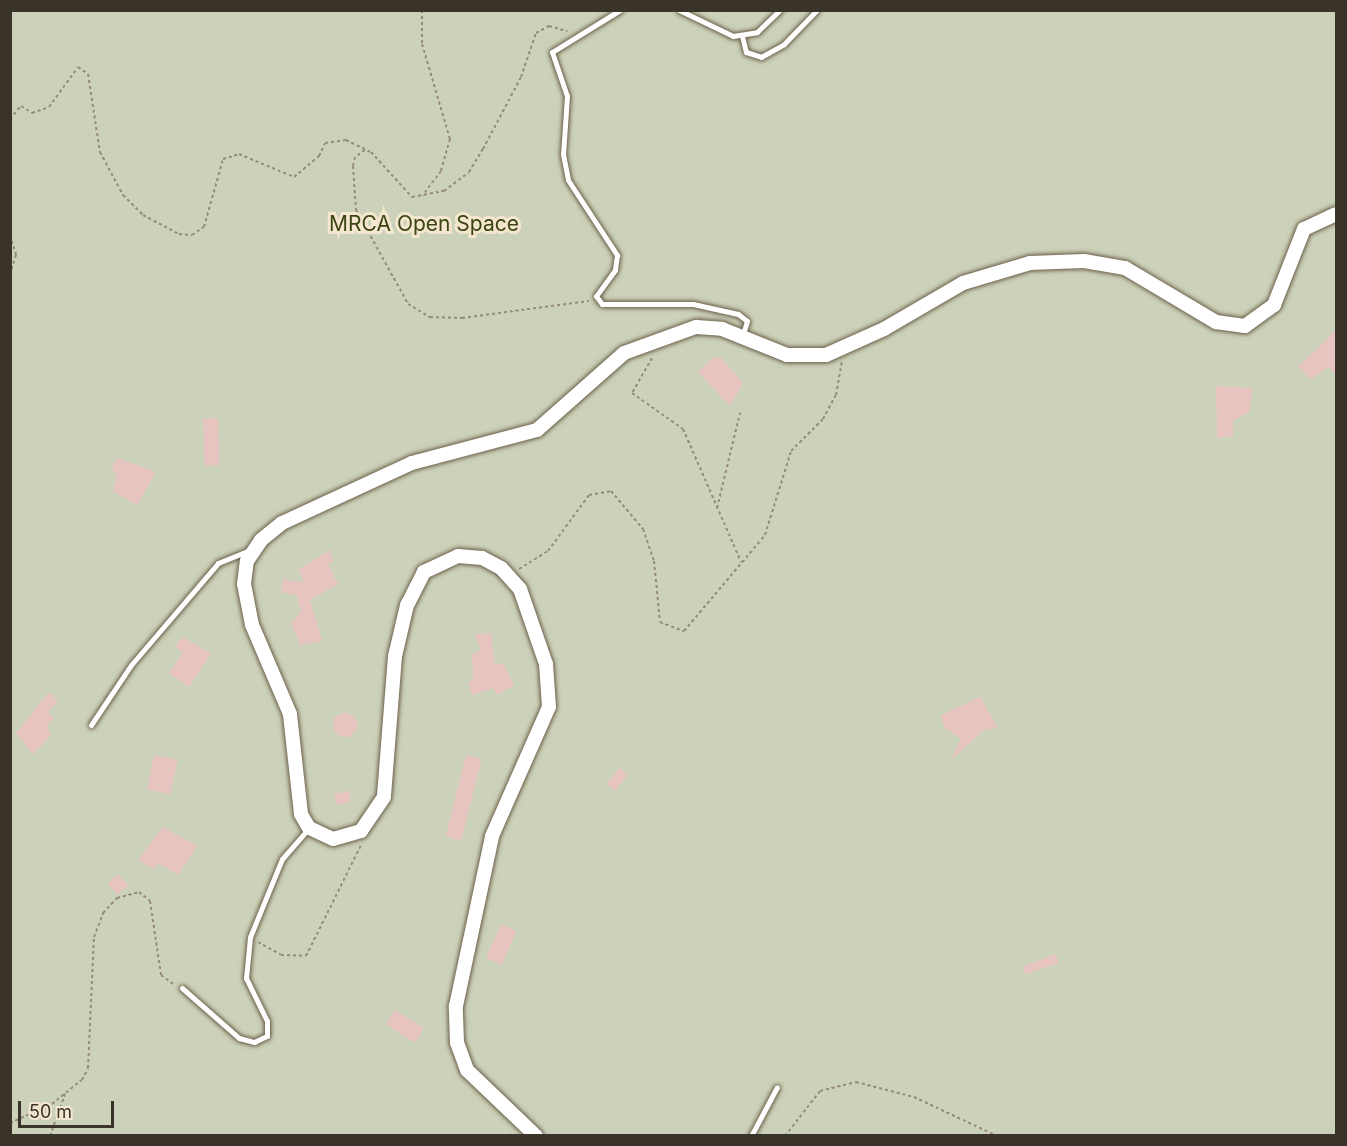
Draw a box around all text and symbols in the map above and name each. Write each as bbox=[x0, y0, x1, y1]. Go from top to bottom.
park label: MRCA Open Space bbox=[329, 211, 519, 237]
scale bar bbox=[21, 1089, 117, 1127]
text: 50 m bbox=[29, 1101, 72, 1122]

